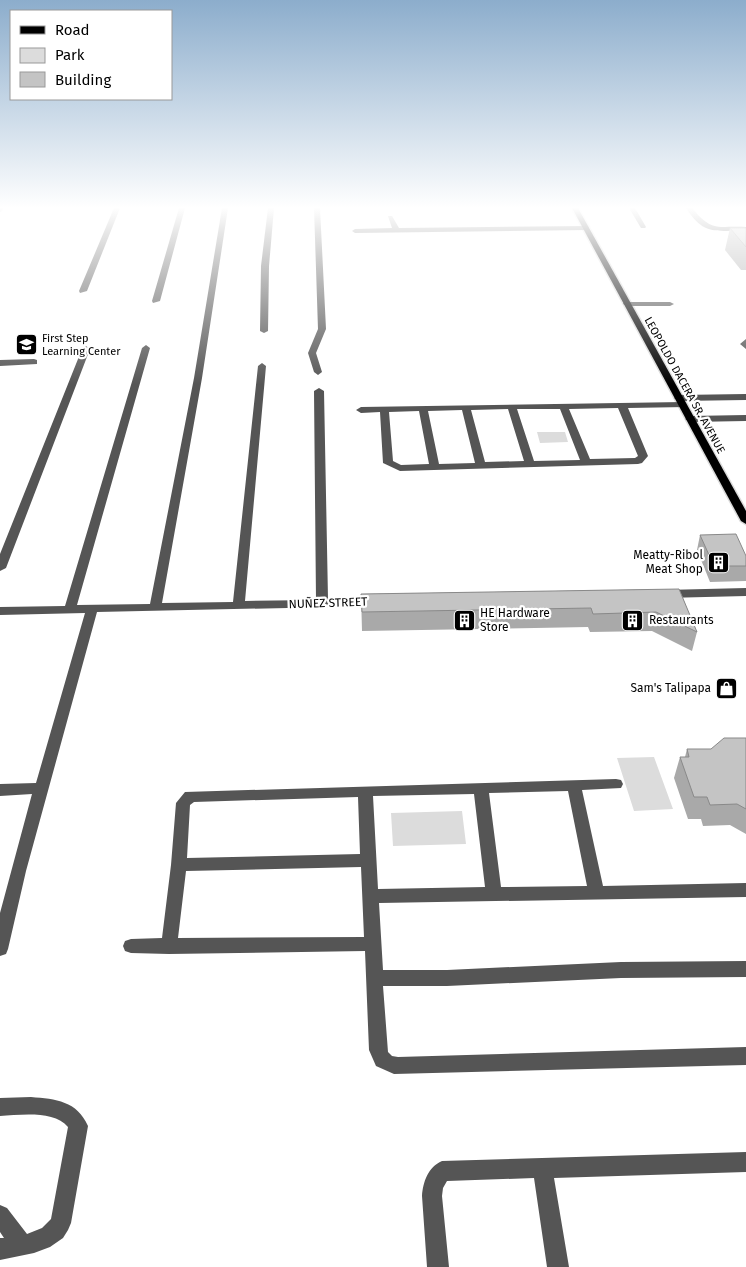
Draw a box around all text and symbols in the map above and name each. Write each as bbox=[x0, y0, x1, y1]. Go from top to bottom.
legend bbox=[10, 10, 172, 100]
text: Road bbox=[55, 21, 90, 39]
text: Park bbox=[55, 46, 85, 64]
text: Building bbox=[55, 71, 111, 89]
street label: LEOPOLDO DACERA SR. AVENUE bbox=[642, 315, 728, 456]
school or university icon: First Step Learning Center bbox=[14, 332, 38, 356]
place label: First Step Learning Center bbox=[42, 332, 121, 358]
place label: Meatty-Ribol Meat Shop bbox=[633, 548, 703, 576]
building icon: Meatty-Ribol Meat Shop bbox=[707, 550, 731, 574]
street label: NUÑEZ STREET bbox=[288, 594, 368, 611]
place label: HE Hardware Store bbox=[480, 606, 550, 634]
building icon: HE Hardware Store bbox=[452, 608, 476, 632]
building icon: Restaurants bbox=[621, 608, 645, 632]
place label: Restaurants bbox=[649, 613, 714, 627]
shop icon: Sam's Talipapa bbox=[715, 676, 739, 700]
place label: Sam's Talipapa bbox=[630, 681, 711, 695]

